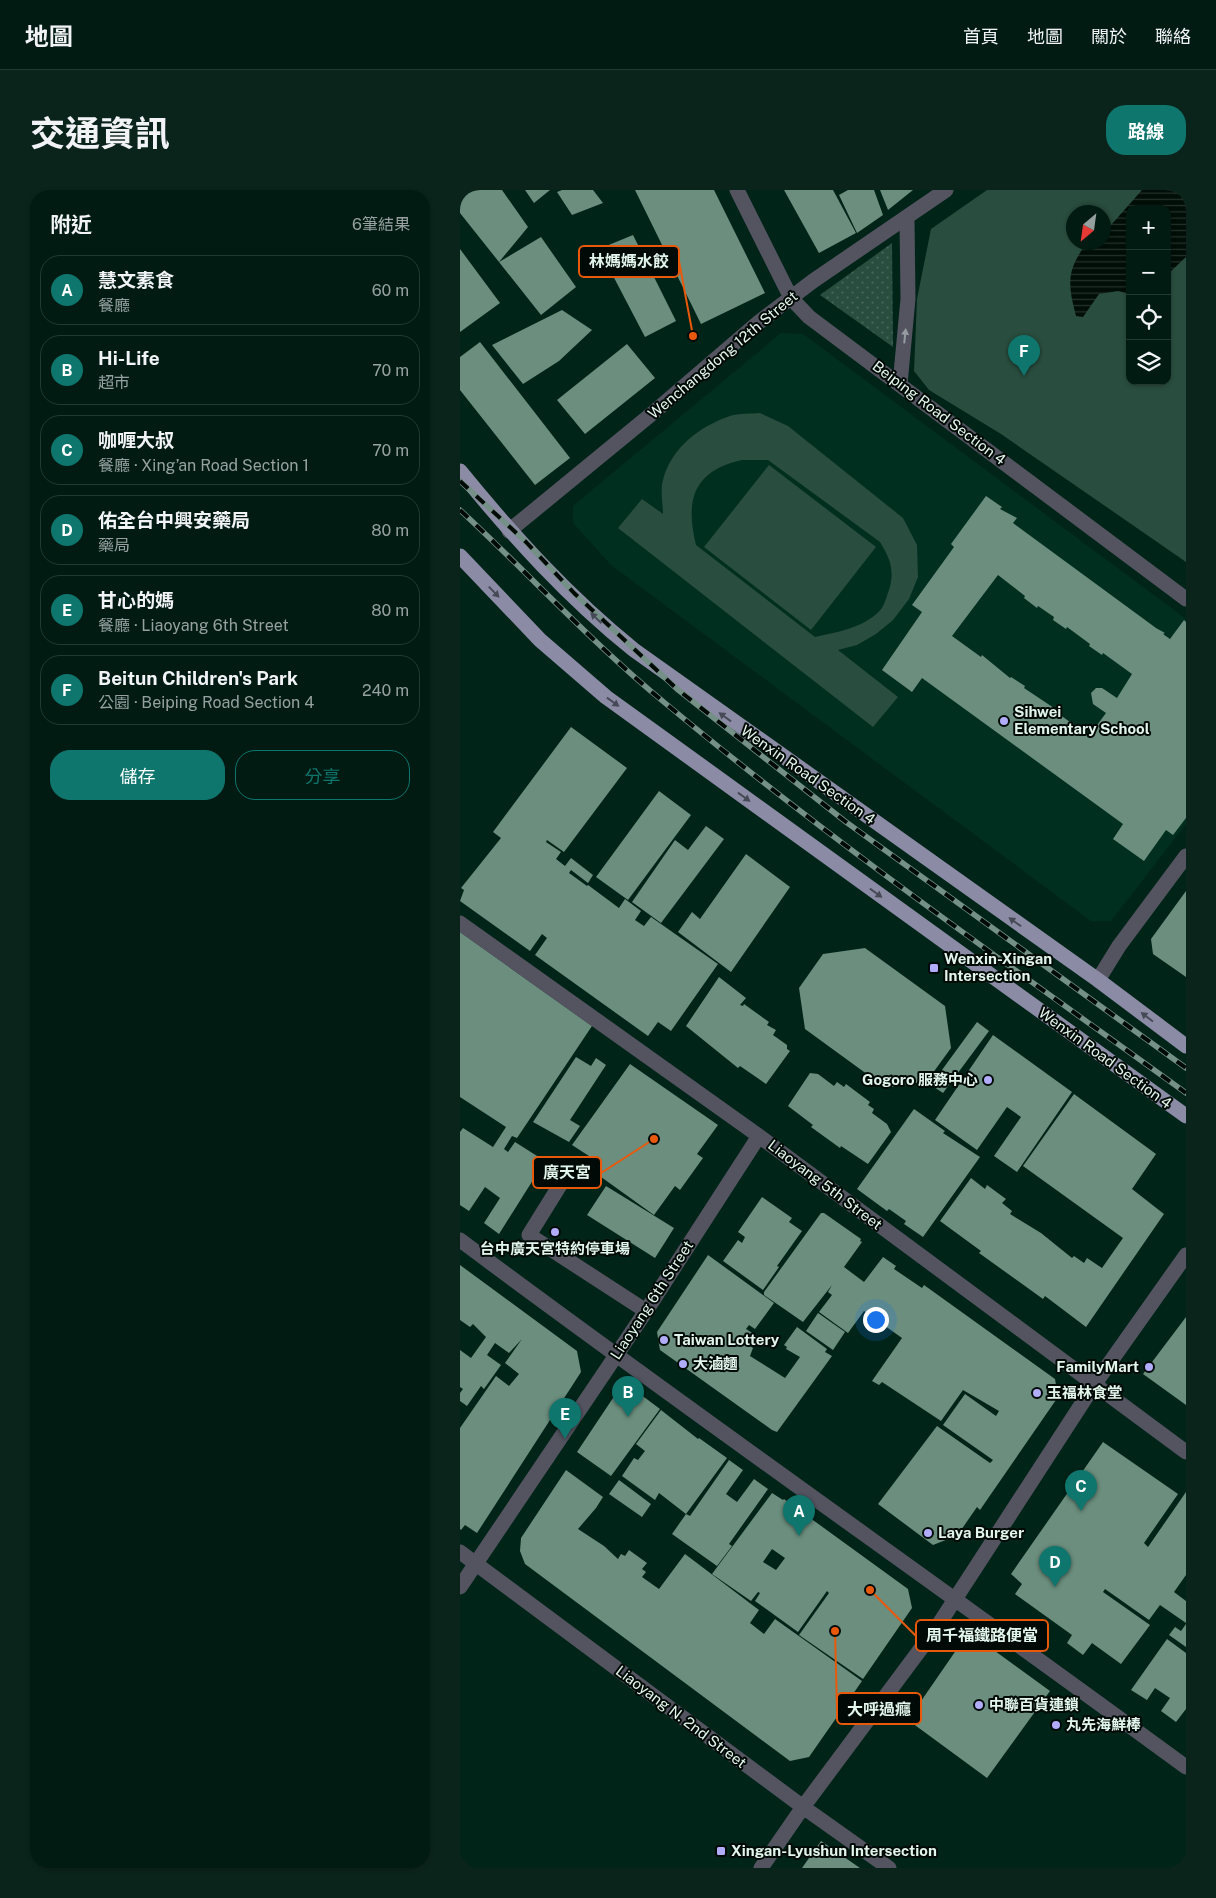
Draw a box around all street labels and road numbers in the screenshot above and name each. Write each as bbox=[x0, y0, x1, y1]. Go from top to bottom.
street label: Wenchangdong 12th Street bbox=[645, 287, 801, 422]
street label: Beiping Road Section 4 bbox=[869, 357, 1009, 468]
street label: Wenxin Road Section 4 bbox=[738, 722, 879, 828]
street label: Wenxin Road Section 4 bbox=[1035, 1004, 1175, 1112]
street label: Liaoyang 5th Street bbox=[765, 1136, 886, 1233]
street label: Liaoyang 6th Street bbox=[607, 1237, 696, 1362]
street label: Liaoyang N. 2nd Street bbox=[613, 1662, 750, 1771]

